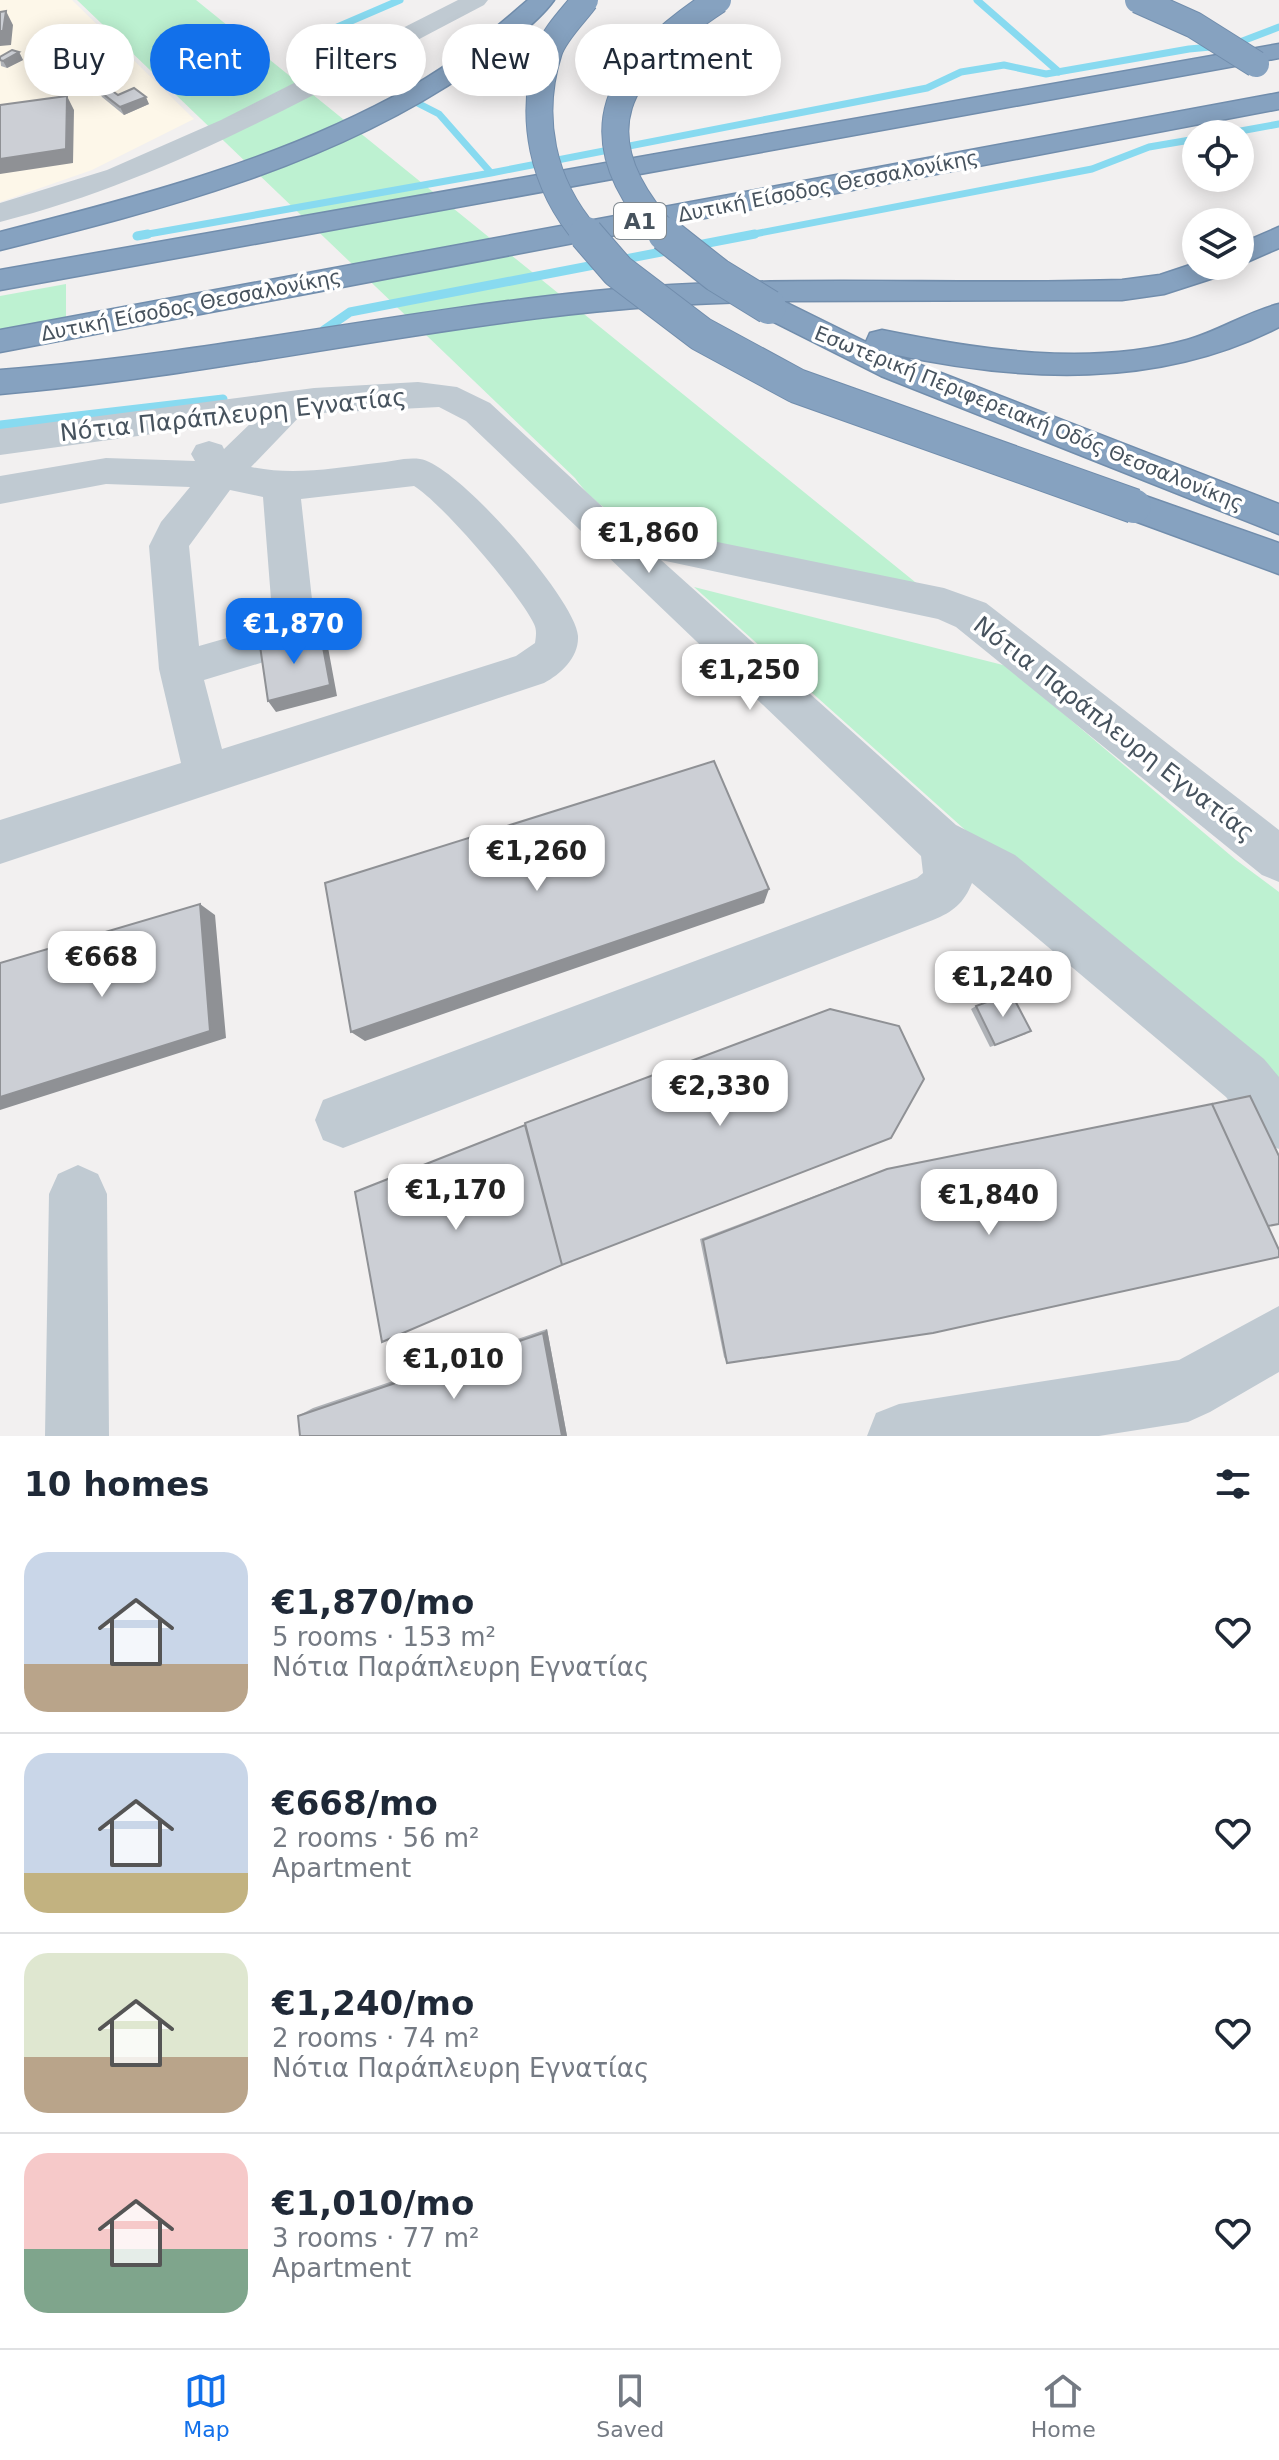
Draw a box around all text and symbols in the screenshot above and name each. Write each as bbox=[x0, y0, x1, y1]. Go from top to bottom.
chip: Buy bbox=[24, 24, 134, 96]
chip: Rent bbox=[150, 24, 270, 96]
chip: Filters bbox=[286, 24, 426, 96]
chip: New bbox=[442, 24, 559, 96]
chip: Apartment bbox=[575, 24, 781, 96]
map controls bbox=[1182, 120, 1254, 280]
button: locate bbox=[1182, 120, 1254, 192]
street label: Δυτική Είσοδος Θεσσαλονίκης bbox=[676, 145, 980, 227]
road number: Α1 bbox=[614, 203, 666, 239]
button: layers bbox=[1182, 208, 1254, 280]
street label: Δυτική Είσοδος Θεσσαλονίκης bbox=[39, 264, 343, 346]
street label: Εσωτερική Περιφερειακή Οδός Θεσσαλονίκης bbox=[811, 321, 1247, 515]
street label: Νότια Παράπλευρη Εγνατίας bbox=[58, 383, 408, 447]
pin: €1,860 bbox=[584, 507, 714, 575]
text: €1,860 bbox=[599, 518, 699, 548]
pin: €1,870 bbox=[229, 598, 359, 666]
text: €1,870 bbox=[244, 609, 344, 639]
street label: Νότια Παράπλευρη Εγνατίας bbox=[968, 611, 1260, 847]
pin: €1,250 bbox=[685, 644, 815, 712]
text: €1,250 bbox=[700, 655, 800, 685]
pin: €1,260 bbox=[472, 825, 602, 893]
text: €1,260 bbox=[487, 836, 587, 866]
pin: €668 bbox=[55, 931, 149, 999]
text: €668 bbox=[66, 942, 138, 972]
pin: €1,240 bbox=[938, 951, 1068, 1019]
text: €1,240 bbox=[953, 962, 1053, 992]
pin: €2,330 bbox=[655, 1060, 785, 1128]
text: €2,330 bbox=[670, 1071, 770, 1101]
pin: €1,170 bbox=[391, 1164, 521, 1232]
pin: €1,840 bbox=[924, 1169, 1054, 1237]
text: €1,170 bbox=[406, 1175, 506, 1205]
text: €1,840 bbox=[939, 1180, 1039, 1210]
pin: €1,010 bbox=[389, 1333, 519, 1401]
text: €1,010 bbox=[404, 1344, 504, 1374]
icon: filters bbox=[1211, 1462, 1255, 1506]
text: 10 homes bbox=[24, 1464, 209, 1504]
text: €1,870/mo bbox=[272, 1582, 474, 1622]
icon: home bbox=[88, 1584, 184, 1680]
icon: heart bbox=[1211, 1610, 1255, 1654]
text: 5 rooms · 153 m² bbox=[272, 1622, 496, 1652]
text: Νότια Παράπλευρη Εγνατίας bbox=[272, 1652, 649, 1682]
text: €668/mo bbox=[272, 1783, 438, 1823]
icon: home bbox=[88, 1785, 184, 1881]
icon: heart bbox=[1211, 1811, 1255, 1855]
text: 2 rooms · 56 m² bbox=[272, 1823, 480, 1853]
text: Apartment bbox=[272, 1853, 411, 1883]
text: €1,240/mo bbox=[272, 1983, 474, 2023]
icon: home bbox=[88, 1985, 184, 2081]
icon: heart bbox=[1211, 2011, 1255, 2055]
text: 2 rooms · 74 m² bbox=[272, 2023, 480, 2053]
text: Νότια Παράπλευρη Εγνατίας bbox=[272, 2053, 649, 2083]
text: €1,010/mo bbox=[272, 2183, 474, 2223]
icon: home bbox=[88, 2185, 184, 2281]
icon: heart bbox=[1211, 2211, 1255, 2255]
text: 3 rooms · 77 m² bbox=[272, 2223, 480, 2253]
text: Apartment bbox=[272, 2253, 411, 2283]
tab: Map bbox=[183, 2369, 230, 2442]
tab: Saved bbox=[596, 2369, 664, 2442]
tab: Home bbox=[1031, 2369, 1096, 2442]

